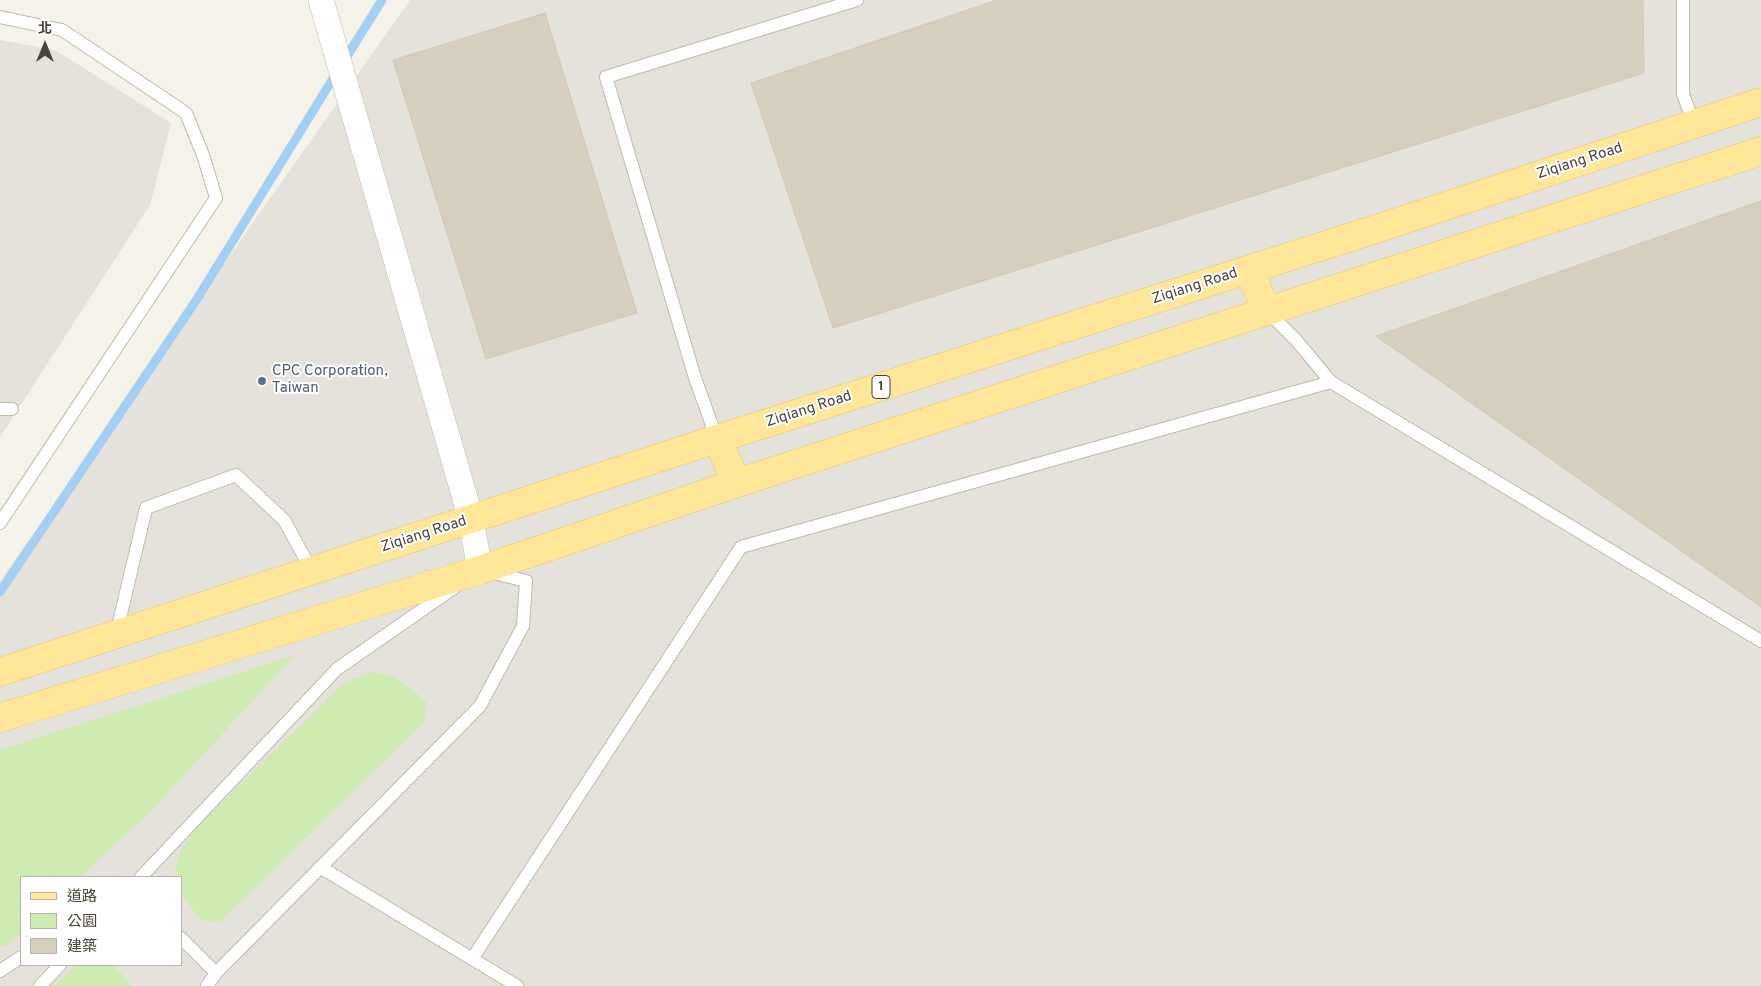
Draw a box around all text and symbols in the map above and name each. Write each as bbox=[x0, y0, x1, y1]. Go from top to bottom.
north arrow bbox=[20, 20, 70, 70]
text: 北 bbox=[38, 21, 52, 38]
street label: Ziqiang Road bbox=[1535, 140, 1625, 184]
street label: Ziqiang Road bbox=[1150, 265, 1240, 309]
place label: CPC Corporation, Taiwan bbox=[272, 363, 388, 398]
marker: CPC Corporation, Taiwan bbox=[256, 375, 268, 387]
road number: 1 bbox=[872, 376, 890, 398]
street label: Ziqiang Road bbox=[764, 388, 854, 432]
street label: Ziqiang Road bbox=[379, 513, 469, 557]
legend bbox=[20, 876, 182, 966]
text: 道路 bbox=[67, 888, 97, 907]
text: 公園 bbox=[67, 913, 97, 932]
text: 建築 bbox=[67, 938, 97, 957]

